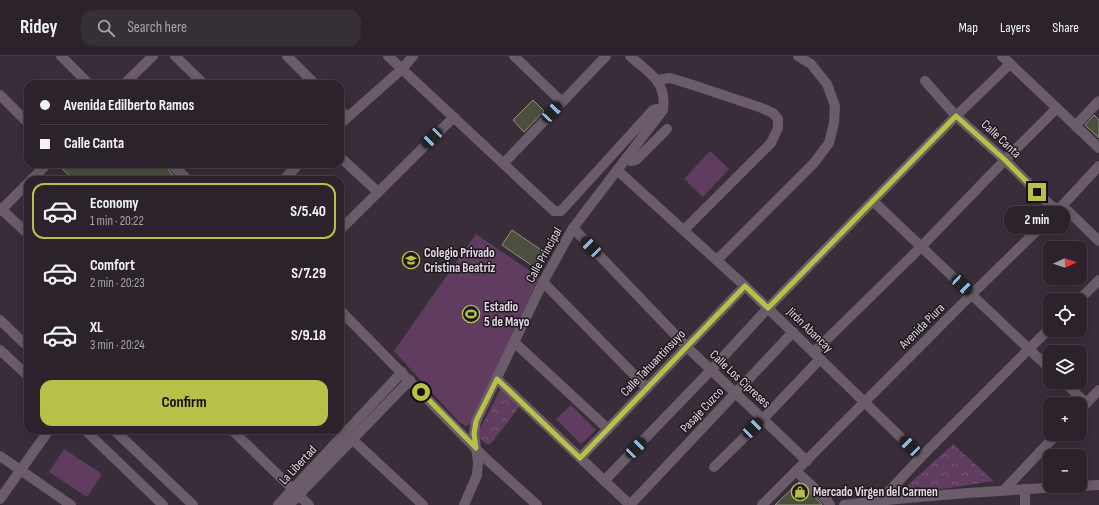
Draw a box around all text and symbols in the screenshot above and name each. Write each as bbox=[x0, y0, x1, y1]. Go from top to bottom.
search box bbox=[81, 10, 361, 46]
text: Ridey bbox=[20, 16, 57, 39]
icon: search bbox=[95, 17, 117, 39]
text: Search here bbox=[127, 18, 187, 37]
text: Map bbox=[958, 19, 978, 36]
text: Layers bbox=[1000, 19, 1030, 36]
text: Share bbox=[1052, 19, 1079, 36]
text: Avenida Edilberto Ramos bbox=[64, 96, 194, 115]
car bbox=[539, 99, 565, 125]
street label: Calle Canta bbox=[978, 116, 1024, 162]
car bbox=[419, 125, 445, 151]
text: Calle Canta bbox=[64, 134, 124, 153]
route end bbox=[1028, 183, 1046, 201]
icon: car bbox=[42, 193, 78, 229]
text: Economy bbox=[90, 194, 139, 213]
text: S/5.40 bbox=[290, 202, 326, 221]
callout: 2 min bbox=[1004, 206, 1070, 234]
text: 2 min bbox=[1025, 212, 1049, 228]
text: 1 min · 20:22 bbox=[90, 213, 144, 229]
street label: Calle Principal bbox=[522, 225, 566, 285]
car bbox=[578, 234, 604, 260]
north arrow bbox=[1043, 241, 1087, 285]
map controls bbox=[1043, 241, 1087, 493]
place label: Colegio Privado Cristina Beatriz bbox=[424, 245, 495, 276]
school or university icon: Colegio Privado Cristina Beatriz bbox=[401, 250, 421, 270]
icon: car bbox=[42, 255, 78, 291]
text: Comfort bbox=[90, 256, 135, 275]
text: S/7.29 bbox=[291, 264, 326, 283]
car bbox=[949, 272, 975, 298]
text: 2 min · 20:23 bbox=[90, 275, 145, 291]
button: locate bbox=[1043, 293, 1087, 337]
place label: Estadio 5 de Mayo bbox=[484, 299, 530, 330]
street label: Avenida Piura bbox=[895, 300, 948, 353]
street label: Jirón Abancay bbox=[783, 303, 837, 356]
sports icon: Estadio 5 de Mayo bbox=[461, 304, 481, 324]
icon: car bbox=[42, 317, 78, 353]
text: XL bbox=[90, 318, 103, 337]
text: S/9.18 bbox=[291, 326, 326, 345]
street label: Calle Tahuantinsuyo bbox=[617, 326, 689, 400]
text: 3 min · 20:24 bbox=[90, 337, 145, 353]
button: layers bbox=[1043, 345, 1087, 389]
street label: Calle Los Cipreses bbox=[706, 347, 774, 411]
button: Confirm bbox=[40, 380, 328, 426]
route start bbox=[412, 383, 430, 401]
street label: Pasaje Cuzco bbox=[677, 384, 727, 436]
button: + bbox=[1043, 397, 1087, 441]
car bbox=[740, 415, 766, 441]
car bbox=[897, 433, 923, 459]
car bbox=[623, 435, 649, 461]
street label: La Libertad bbox=[276, 442, 320, 488]
button: − bbox=[1043, 449, 1087, 493]
shop icon: Mercado Virgen del Carmen bbox=[790, 482, 810, 502]
place label: Mercado Virgen del Carmen bbox=[813, 484, 938, 500]

